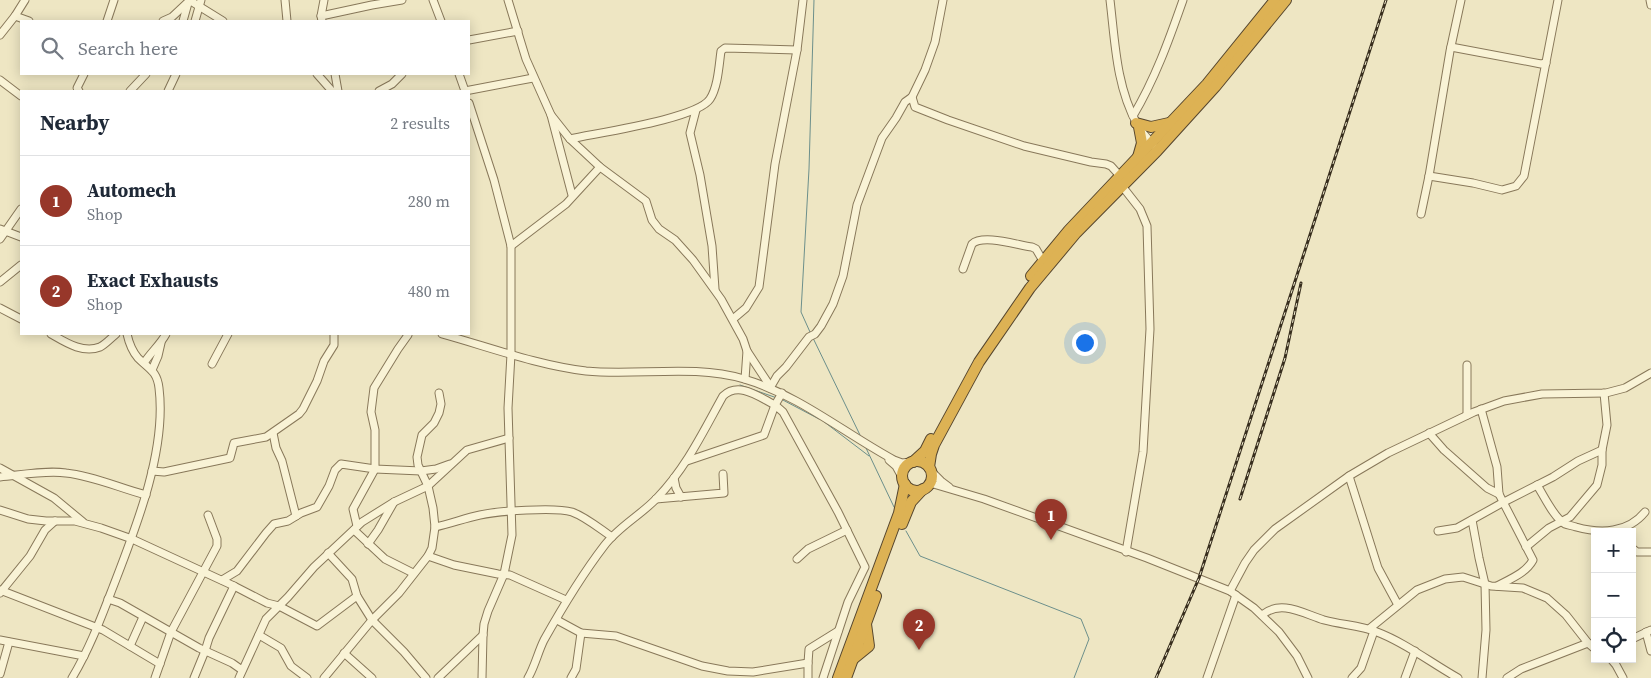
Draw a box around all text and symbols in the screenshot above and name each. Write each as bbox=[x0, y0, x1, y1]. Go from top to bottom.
search box bbox=[20, 20, 470, 75]
icon: search bbox=[38, 34, 66, 62]
text: Search here bbox=[78, 35, 178, 61]
text: Nearby bbox=[40, 108, 110, 137]
text: 2 results bbox=[390, 112, 450, 134]
text: Automech bbox=[87, 177, 176, 203]
text: 1 bbox=[52, 190, 60, 212]
text: 280 m bbox=[408, 190, 450, 212]
text: Shop bbox=[87, 203, 123, 225]
text: Exact Exhausts bbox=[87, 267, 218, 293]
text: 2 bbox=[52, 280, 60, 302]
text: 480 m bbox=[408, 280, 450, 302]
text: Shop bbox=[87, 293, 123, 315]
your location bbox=[1072, 330, 1098, 356]
pin: 1 bbox=[1035, 499, 1067, 540]
map controls bbox=[1591, 528, 1636, 663]
button: + bbox=[1591, 528, 1636, 573]
button: − bbox=[1591, 573, 1636, 618]
pin: 2 bbox=[903, 609, 935, 650]
button: locate bbox=[1591, 618, 1636, 663]

